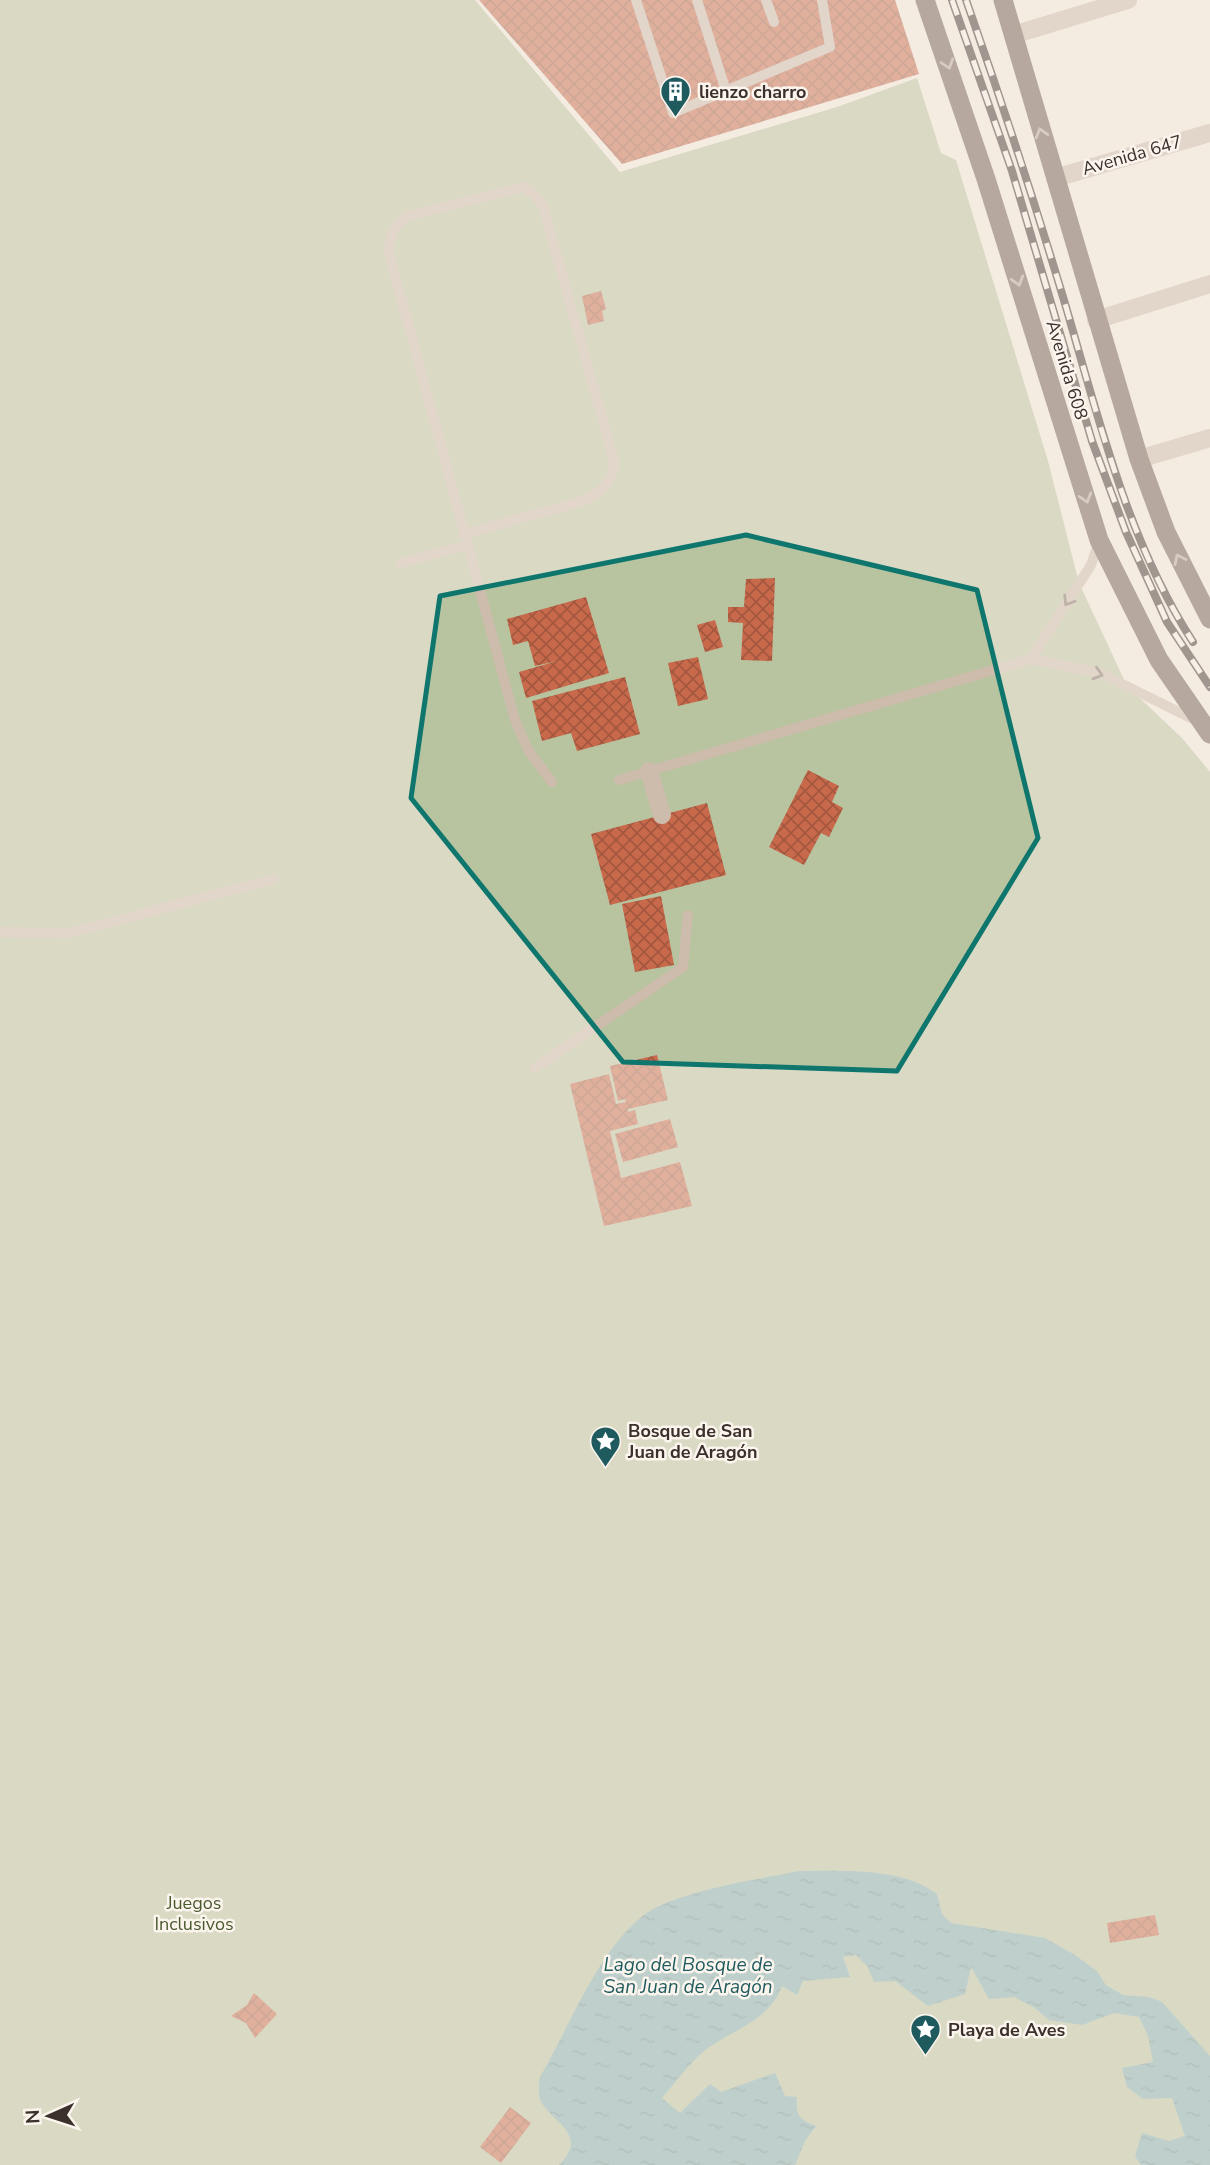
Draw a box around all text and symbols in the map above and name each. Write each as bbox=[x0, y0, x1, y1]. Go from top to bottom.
one-way arrow bbox=[940, 57, 954, 70]
building icon: lienzo charro bbox=[659, 75, 693, 119]
place label: lienzo charro bbox=[699, 80, 806, 104]
one-way arrow bbox=[1035, 127, 1050, 139]
street label: Avenida 647 bbox=[1079, 129, 1185, 181]
one-way arrow bbox=[1009, 274, 1024, 286]
street label: Avenida 608 bbox=[1040, 317, 1094, 423]
one-way arrow bbox=[1077, 491, 1092, 503]
one-way arrow bbox=[1173, 554, 1187, 566]
one-way arrow bbox=[1064, 593, 1077, 606]
one-way arrow bbox=[1092, 666, 1104, 681]
place label: Bosque de San Juan de Aragón bbox=[627, 1419, 757, 1464]
place icon: Bosque de San Juan de Aragón bbox=[588, 1424, 622, 1468]
park label: Juegos Inclusivos bbox=[154, 1891, 234, 1936]
water label: Lago del Bosque de San Juan de Aragón bbox=[603, 1952, 773, 2000]
place icon: Playa de Aves bbox=[908, 2013, 942, 2057]
place label: Playa de Aves bbox=[948, 2018, 1066, 2042]
north arrow bbox=[14, 2081, 84, 2151]
text: N bbox=[20, 2109, 46, 2125]

